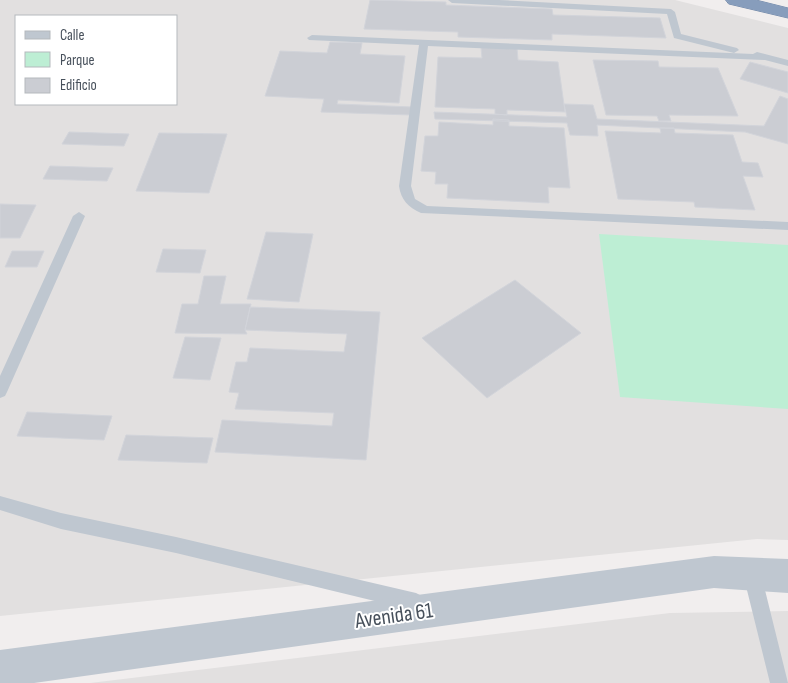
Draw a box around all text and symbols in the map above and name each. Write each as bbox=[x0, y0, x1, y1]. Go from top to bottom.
legend bbox=[15, 15, 178, 105]
text: Calle bbox=[60, 26, 84, 45]
text: Parque bbox=[60, 51, 95, 70]
text: Edificio bbox=[60, 76, 97, 95]
street label: Avenida 61 bbox=[352, 597, 435, 635]

